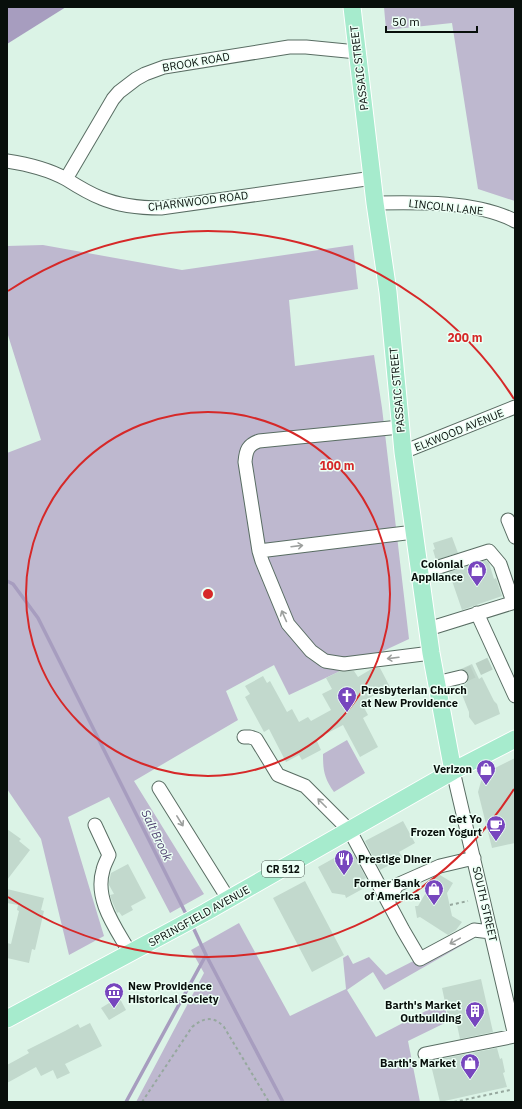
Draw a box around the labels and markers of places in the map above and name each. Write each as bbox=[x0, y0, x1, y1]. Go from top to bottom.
place label: Colonial Appliance bbox=[411, 557, 464, 584]
shop icon: Colonial Appliance bbox=[466, 559, 488, 587]
centre of rings bbox=[201, 587, 215, 601]
place label: Presbyterian Church at New Providence bbox=[361, 683, 467, 710]
church icon: Presbyterian Church at New Providence bbox=[336, 685, 358, 713]
shop icon: Verizon bbox=[475, 758, 497, 786]
place label: Verizon bbox=[433, 762, 472, 776]
place label: Get Yo Frozen Yogurt bbox=[411, 812, 482, 839]
cafe icon: Get Yo Frozen Yogurt bbox=[485, 814, 507, 842]
restaurant icon: Prestige Diner bbox=[333, 848, 355, 876]
place label: Prestige Diner bbox=[358, 852, 432, 866]
place label: Former Bank of America bbox=[354, 876, 421, 903]
shop icon: Former Bank of America bbox=[423, 878, 445, 906]
place label: New Providence Historical Society bbox=[128, 979, 219, 1006]
museum icon: New Providence Historical Society bbox=[103, 981, 125, 1009]
place label: Barth's Market Outbuilding bbox=[385, 998, 462, 1025]
building icon: Barth's Market Outbuilding bbox=[464, 1000, 486, 1028]
shop icon: Barth's Market bbox=[459, 1052, 481, 1080]
place label: Barth's Market bbox=[380, 1056, 456, 1070]

